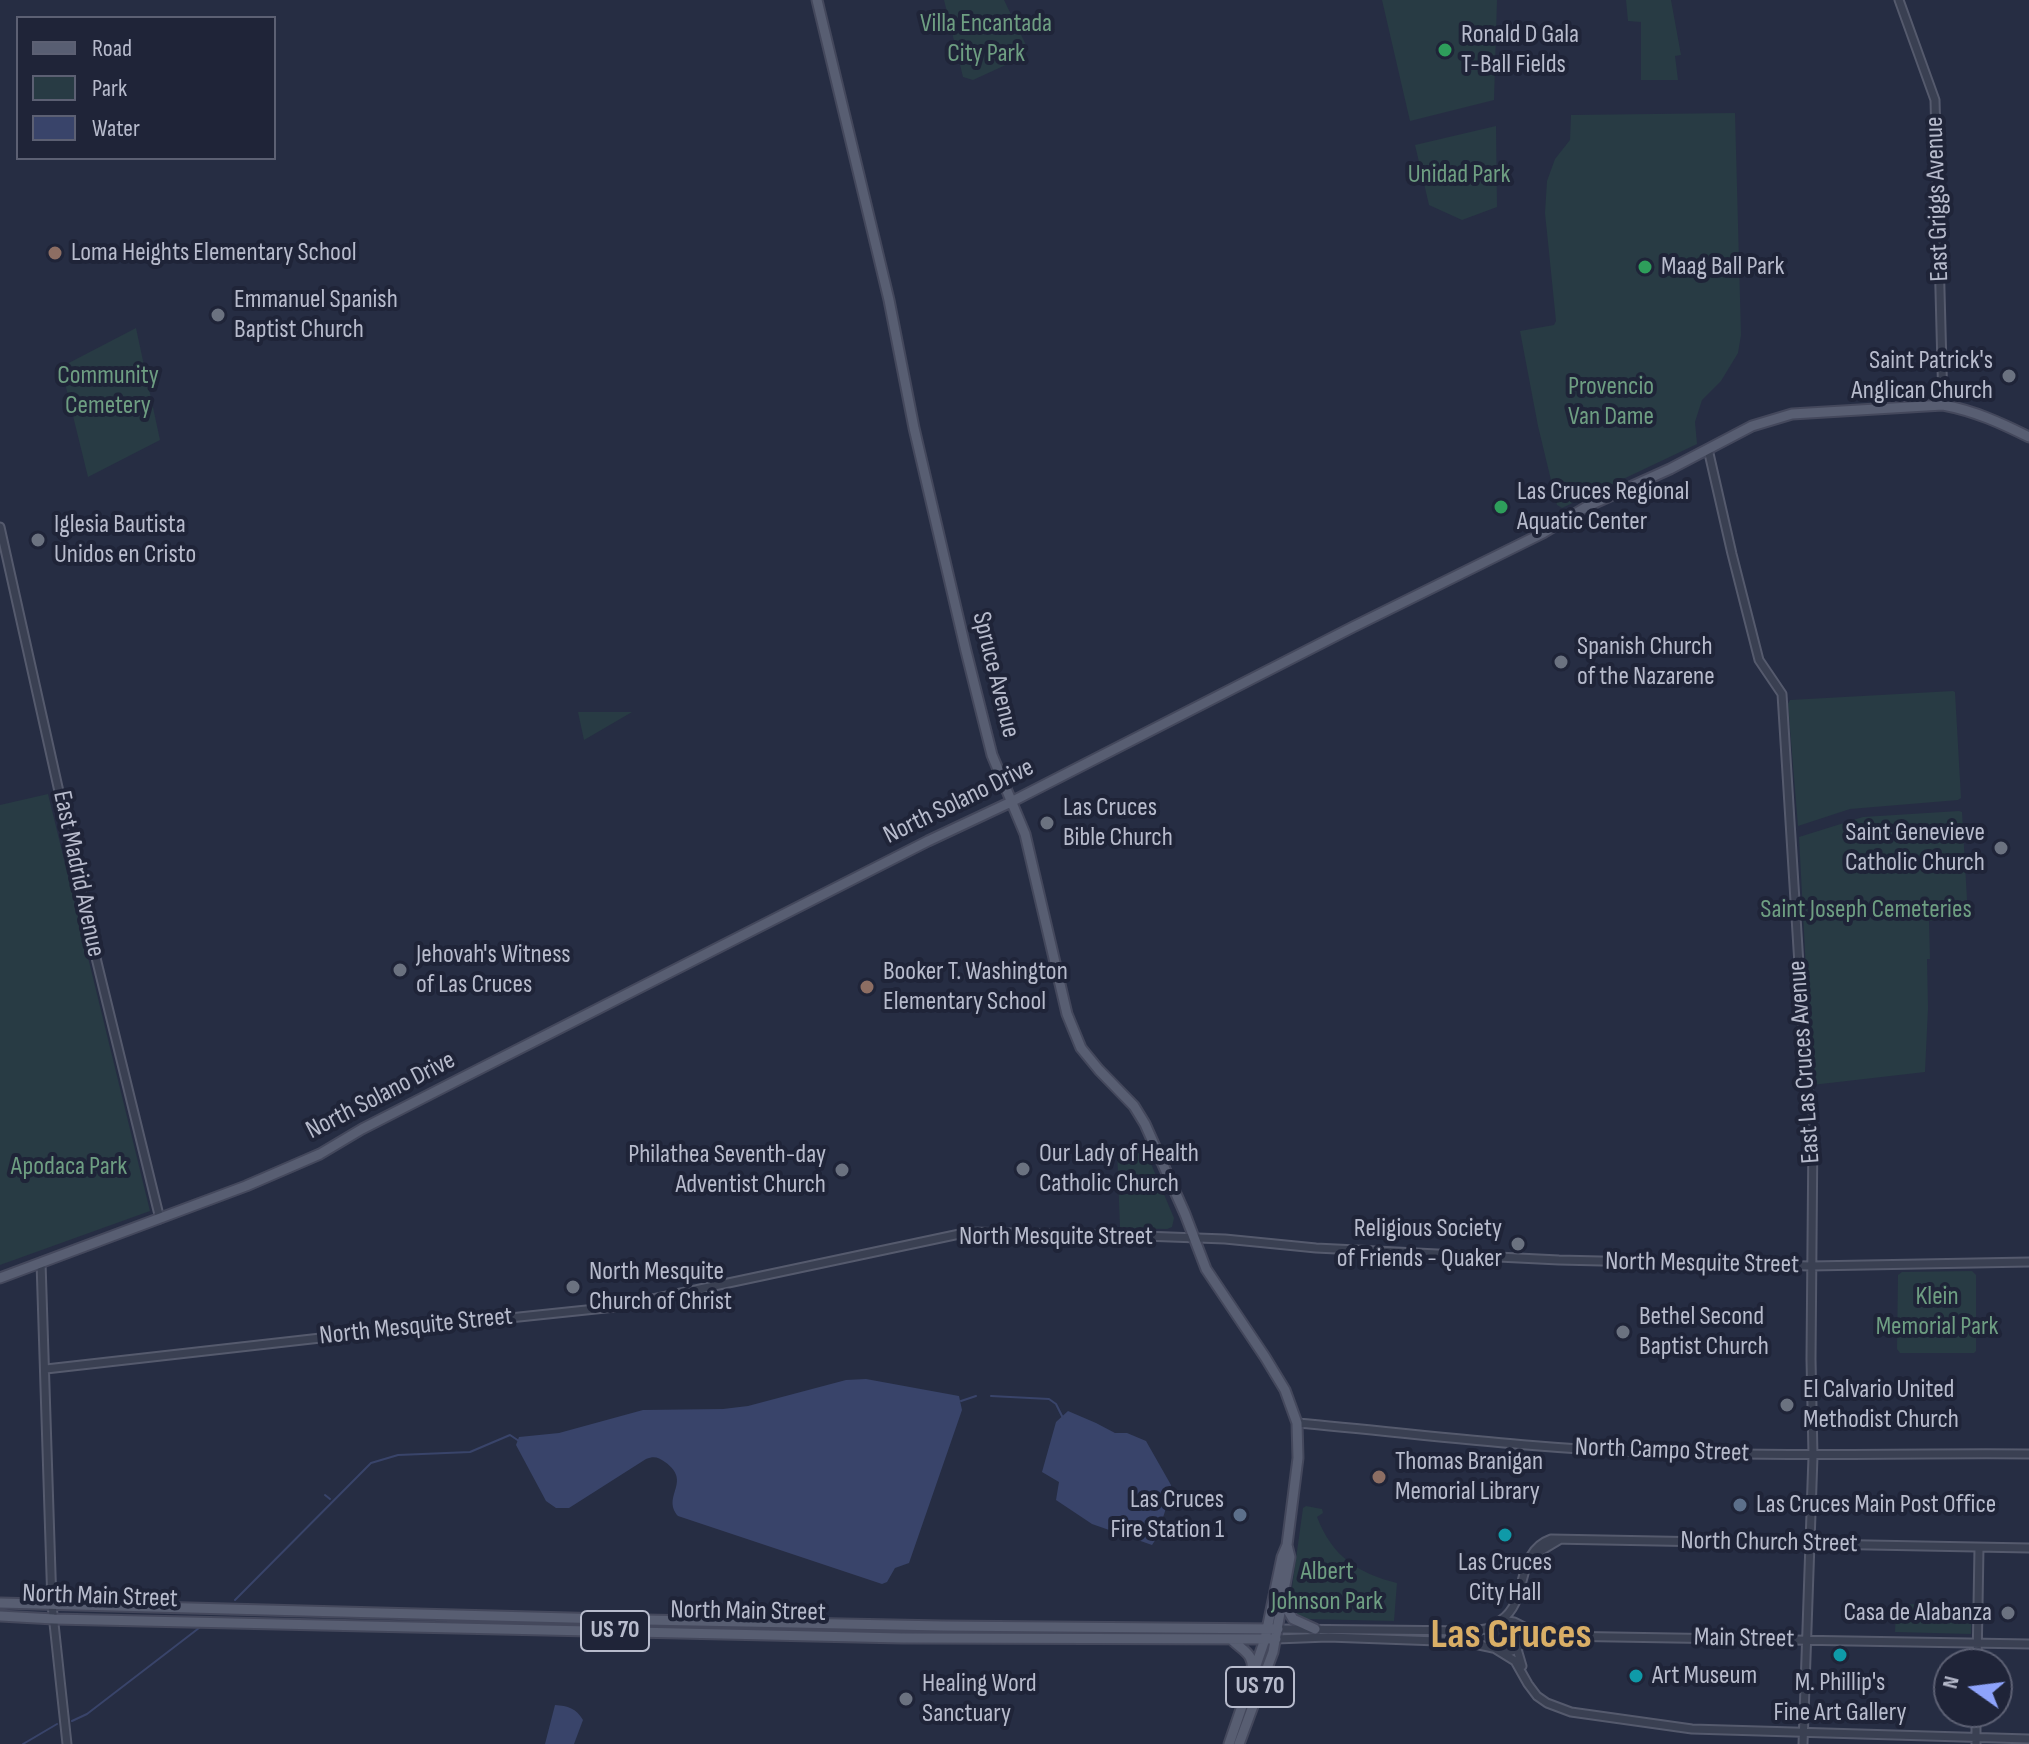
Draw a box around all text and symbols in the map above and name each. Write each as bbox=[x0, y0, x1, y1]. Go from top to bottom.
park label: Villa Encantada City Park bbox=[920, 8, 1052, 70]
legend bbox=[16, 16, 276, 160]
place label: Ronald D Gala T-Ball Fields bbox=[1461, 19, 1579, 80]
text: Road bbox=[92, 34, 132, 63]
marker: Ronald D Gala T-Ball Fields bbox=[1436, 41, 1454, 59]
text: Park bbox=[92, 74, 127, 103]
text: Water bbox=[92, 114, 140, 143]
street label: East Griggs Avenue bbox=[1920, 116, 1956, 282]
park label: Unidad Park bbox=[1408, 159, 1510, 191]
place label: Loma Heights Elementary School bbox=[71, 237, 357, 269]
marker: Loma Heights Elementary School bbox=[46, 244, 64, 262]
place label: Maag Ball Park bbox=[1661, 251, 1784, 283]
marker: Maag Ball Park bbox=[1636, 258, 1654, 276]
place label: Emmanuel Spanish Baptist Church bbox=[234, 284, 398, 346]
marker: Emmanuel Spanish Baptist Church bbox=[209, 306, 227, 324]
place label: Saint Patrick's Anglican Church bbox=[1851, 345, 1993, 406]
park label: Community Cemetery bbox=[57, 360, 159, 422]
marker: Saint Patrick's Anglican Church bbox=[2000, 367, 2018, 385]
park label: Provencio Van Dame bbox=[1568, 371, 1654, 432]
place label: Las Cruces Regional Aquatic Center bbox=[1517, 476, 1689, 538]
marker: Las Cruces Regional Aquatic Center bbox=[1492, 498, 1510, 516]
place label: Iglesia Bautista Unidos en Cristo bbox=[54, 509, 196, 570]
marker: Iglesia Bautista Unidos en Cristo bbox=[29, 531, 47, 549]
street label: Spruce Avenue bbox=[964, 609, 1026, 741]
place label: Spanish Church of the Nazarene bbox=[1577, 631, 1715, 692]
marker: Spanish Church of the Nazarene bbox=[1552, 653, 1570, 671]
street label: North Solano Drive bbox=[879, 752, 1039, 852]
street label: East Madrid Avenue bbox=[45, 788, 111, 960]
place label: Las Cruces Bible Church bbox=[1063, 792, 1173, 854]
marker: Las Cruces Bible Church bbox=[1038, 814, 1056, 832]
place label: Saint Genevieve Catholic Church bbox=[1845, 817, 1985, 878]
marker: Saint Genevieve Catholic Church bbox=[1992, 839, 2010, 857]
park label: Saint Joseph Cemeteries bbox=[1760, 894, 1972, 926]
place label: Jehovah's Witness of Las Cruces bbox=[416, 939, 571, 1000]
place label: Booker T. Washington Elementary School bbox=[883, 956, 1068, 1018]
street label: East Las Cruces Avenue bbox=[1782, 959, 1828, 1165]
marker: Jehovah's Witness of Las Cruces bbox=[391, 961, 409, 979]
marker: Booker T. Washington Elementary School bbox=[858, 978, 876, 996]
street label: North Solano Drive bbox=[301, 1045, 461, 1147]
place label: Our Lady of Health Catholic Church bbox=[1039, 1138, 1199, 1200]
place label: Philathea Seventh-day Adventist Church bbox=[628, 1139, 826, 1200]
park label: Apodaca Park bbox=[11, 1151, 127, 1183]
marker: Our Lady of Health Catholic Church bbox=[1014, 1160, 1032, 1178]
marker: Philathea Seventh-day Adventist Church bbox=[833, 1161, 851, 1179]
place label: Religious Society of Friends - Quaker bbox=[1337, 1213, 1502, 1274]
street label: North Mesquite Street bbox=[959, 1221, 1153, 1253]
marker: Religious Society of Friends - Quaker bbox=[1509, 1235, 1527, 1253]
street label: North Mesquite Street bbox=[1605, 1247, 1799, 1281]
place label: North Mesquite Church of Christ bbox=[589, 1256, 732, 1318]
marker: North Mesquite Church of Christ bbox=[564, 1278, 582, 1296]
park label: Klein Memorial Park bbox=[1876, 1281, 1998, 1342]
street label: North Mesquite Street bbox=[318, 1301, 514, 1353]
place label: Bethel Second Baptist Church bbox=[1639, 1301, 1769, 1362]
marker: Bethel Second Baptist Church bbox=[1614, 1323, 1632, 1341]
place label: El Calvario United Methodist Church bbox=[1803, 1374, 1959, 1436]
marker: El Calvario United Methodist Church bbox=[1778, 1396, 1796, 1414]
street label: North Campo Street bbox=[1574, 1432, 1750, 1470]
place label: Thomas Branigan Memorial Library bbox=[1395, 1446, 1543, 1508]
marker: Thomas Branigan Memorial Library bbox=[1370, 1468, 1388, 1486]
place label: Las Cruces Fire Station 1 bbox=[1110, 1484, 1224, 1546]
place label: Las Cruces Main Post Office bbox=[1756, 1489, 1996, 1521]
marker: Las Cruces Main Post Office bbox=[1731, 1496, 1749, 1514]
marker: Las Cruces Fire Station 1 bbox=[1231, 1506, 1249, 1524]
marker: Las Cruces City Hall bbox=[1496, 1526, 1514, 1544]
street label: North Church Street bbox=[1680, 1526, 1858, 1560]
place label: Las Cruces City Hall bbox=[1458, 1547, 1552, 1608]
park label: Albert Johnson Park bbox=[1271, 1556, 1383, 1618]
street label: North Main Street bbox=[22, 1579, 178, 1615]
street label: North Main Street bbox=[670, 1595, 826, 1629]
place label: Casa de Alabanza bbox=[1843, 1597, 1992, 1629]
marker: Casa de Alabanza bbox=[1999, 1604, 2017, 1622]
road number: US 70 bbox=[581, 1611, 649, 1651]
district label: Las Cruces bbox=[1430, 1611, 1592, 1661]
street label: Main Street bbox=[1694, 1623, 1794, 1655]
marker: M. Phillip's Fine Art Gallery bbox=[1831, 1646, 1849, 1664]
north arrow bbox=[1933, 1648, 2013, 1728]
place label: Art Museum bbox=[1652, 1660, 1757, 1692]
road number: US 70 bbox=[1226, 1667, 1294, 1707]
marker: Art Museum bbox=[1627, 1667, 1645, 1685]
place label: M. Phillip's Fine Art Gallery bbox=[1774, 1667, 1906, 1728]
place label: Healing Word Sanctuary bbox=[922, 1668, 1037, 1730]
text: N bbox=[1937, 1674, 1966, 1692]
marker: Healing Word Sanctuary bbox=[897, 1690, 915, 1708]

